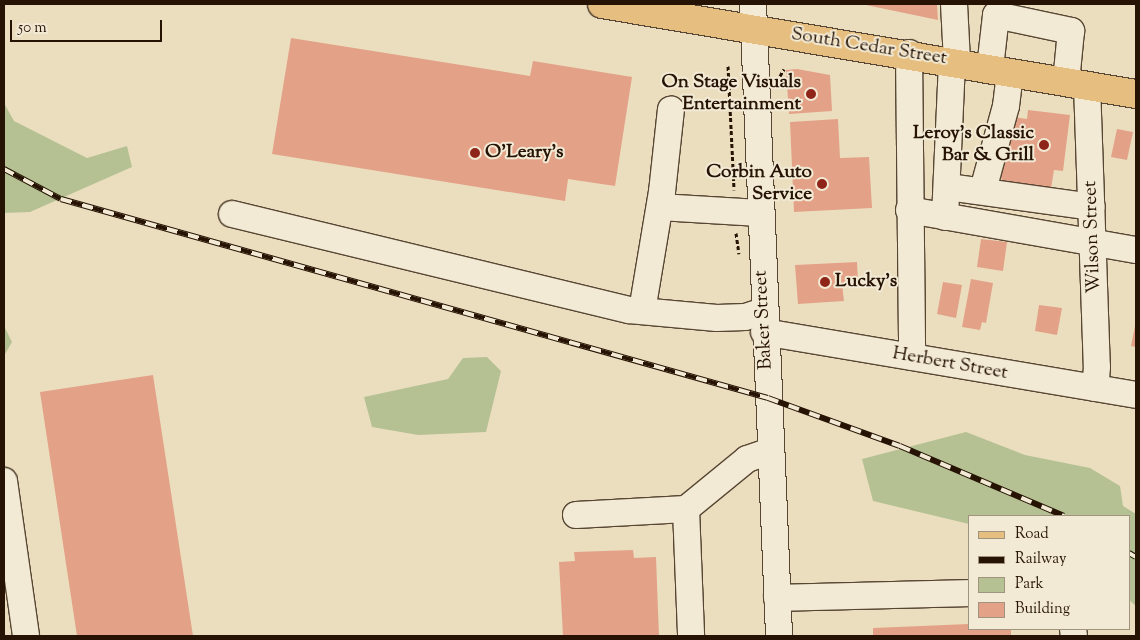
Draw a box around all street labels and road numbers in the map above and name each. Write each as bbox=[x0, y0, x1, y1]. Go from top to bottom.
street label: South Cedar Street bbox=[789, 23, 949, 71]
street label: Wilson Street bbox=[1080, 180, 1106, 294]
street label: Baker Street bbox=[750, 270, 778, 370]
street label: Herbert Street bbox=[891, 343, 1009, 385]

